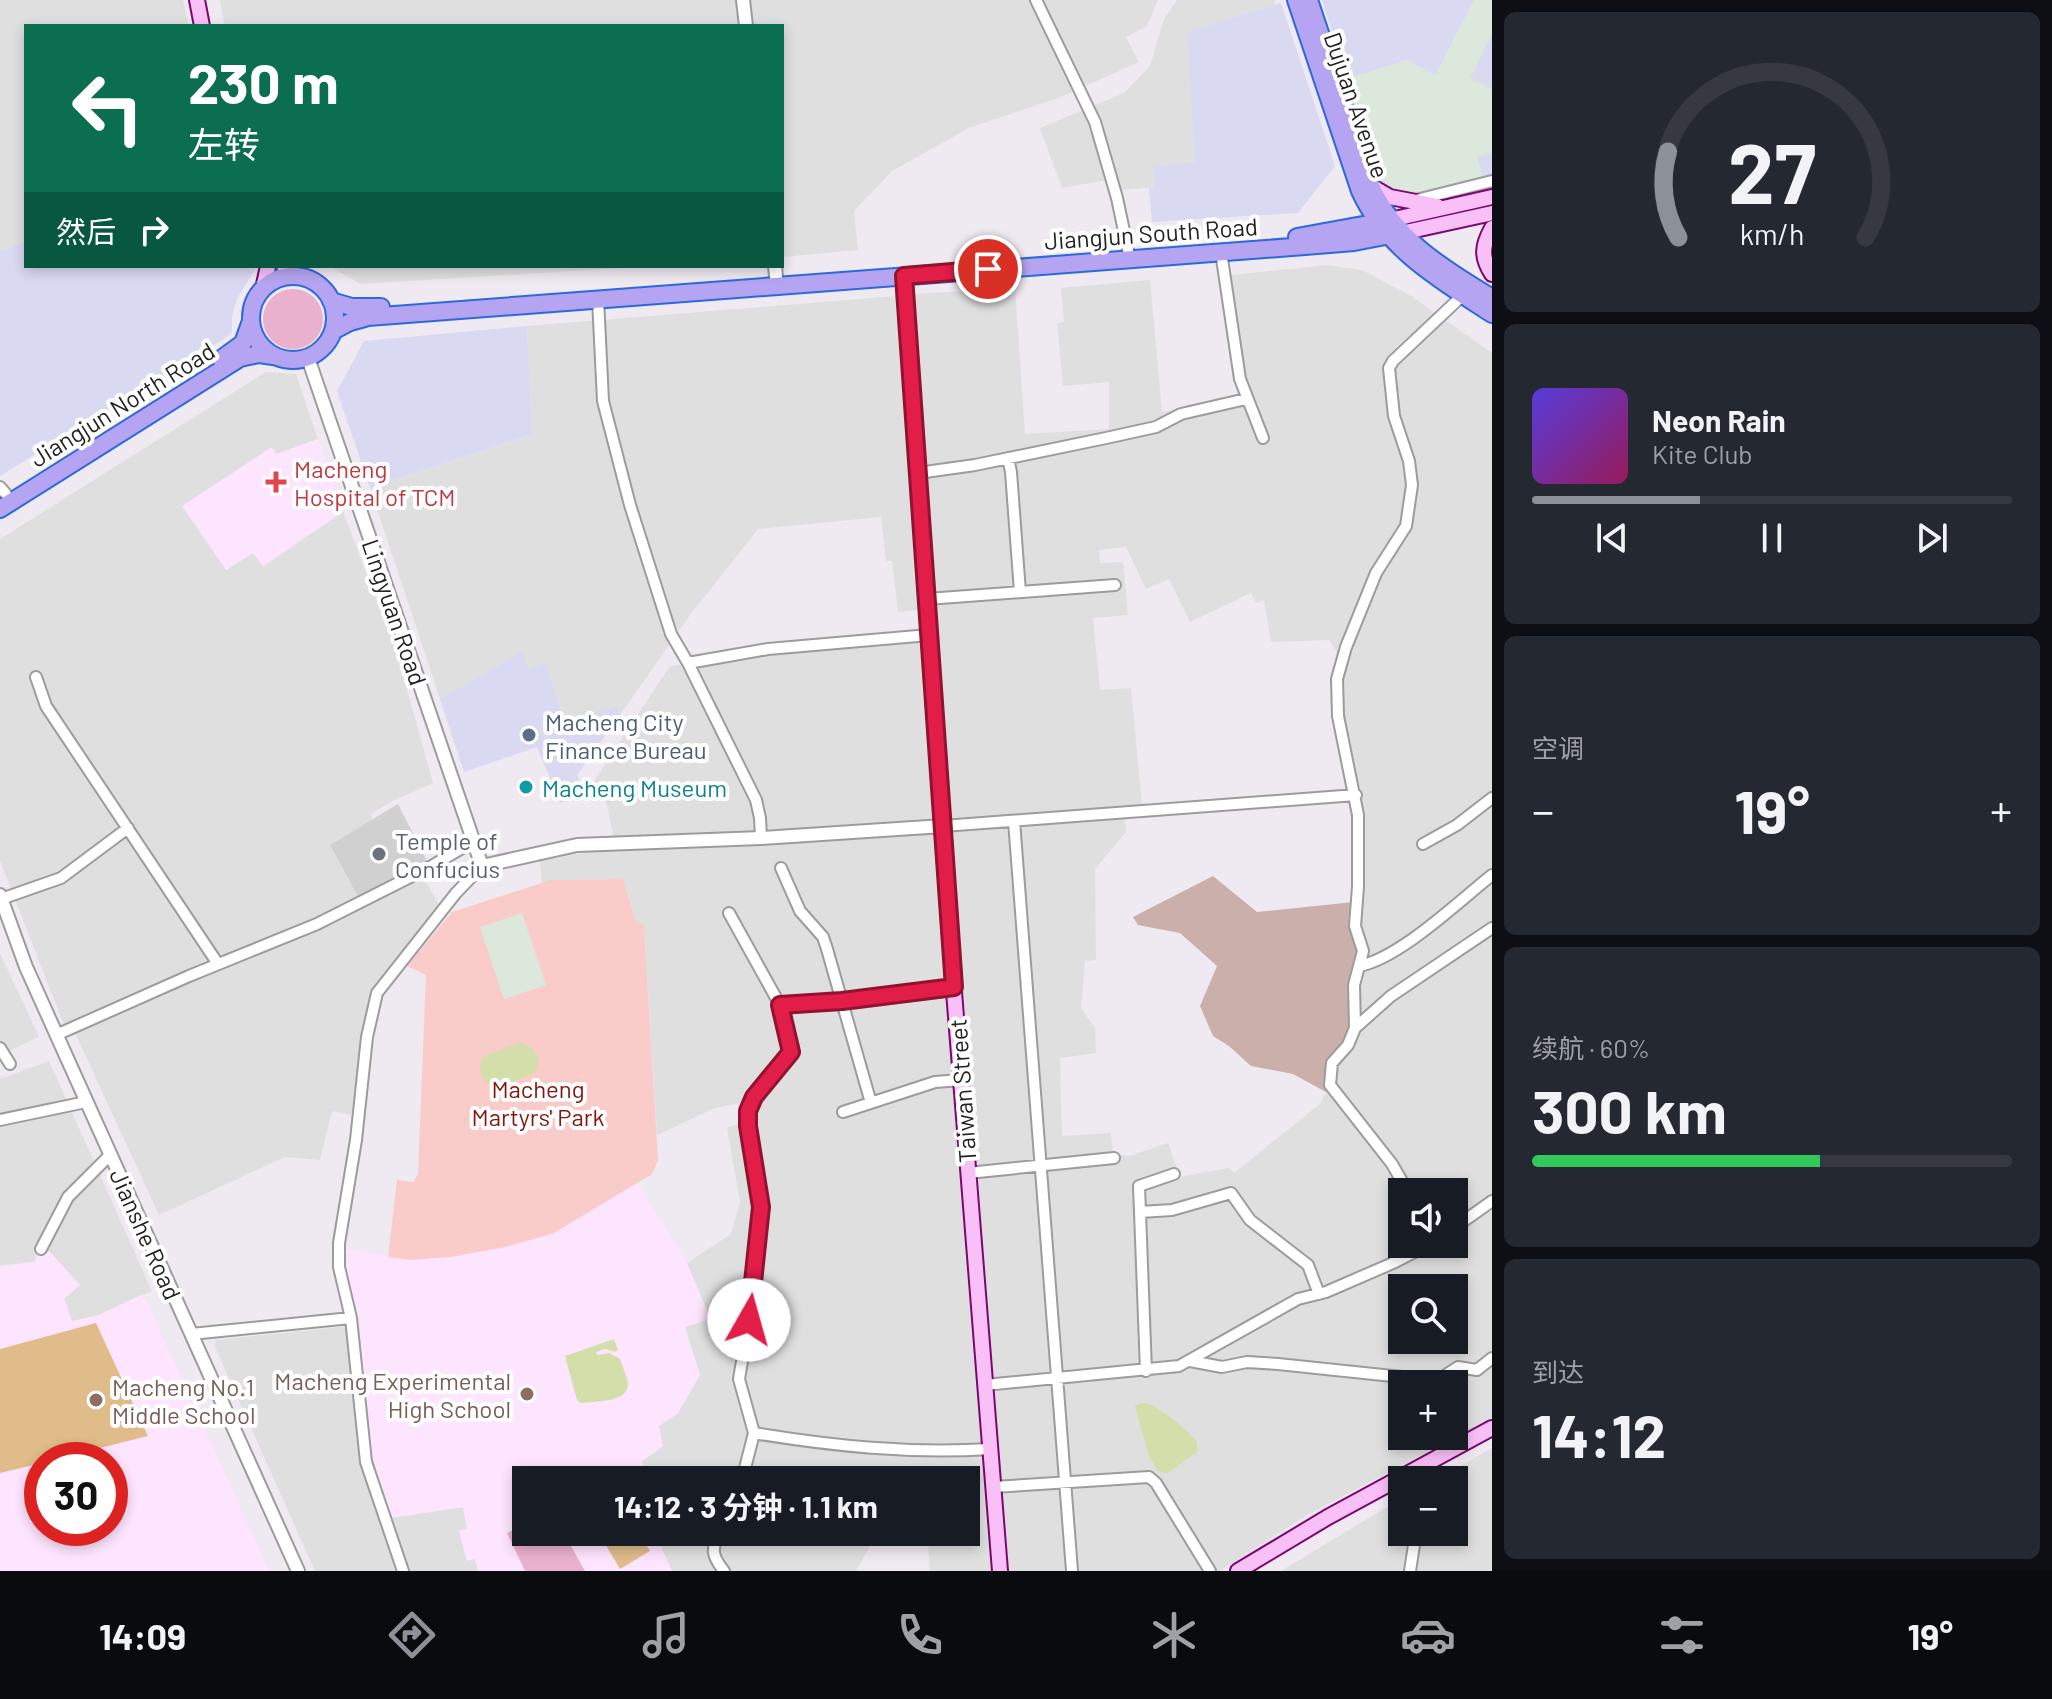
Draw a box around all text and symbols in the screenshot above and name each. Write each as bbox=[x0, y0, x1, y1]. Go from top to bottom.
street label: Dujuan Avenue bbox=[1318, 28, 1396, 182]
text: 230 m bbox=[188, 48, 339, 115]
icon: left bbox=[56, 56, 160, 160]
text: 27 bbox=[1728, 120, 1816, 220]
text: 左转 bbox=[188, 122, 260, 165]
icon: right bbox=[132, 208, 176, 252]
street label: Jiangjun South Road bbox=[1043, 211, 1259, 255]
text: 然后 bbox=[56, 213, 116, 249]
text: km/h bbox=[1740, 216, 1804, 251]
pin bbox=[954, 235, 1022, 303]
icon: arrive bbox=[966, 247, 1010, 291]
street label: Jiangjun North Road bbox=[24, 335, 220, 473]
text: Neon Rain bbox=[1652, 402, 1786, 438]
text: Kite Club bbox=[1652, 438, 1753, 469]
place label: Macheng Hospital of TCM bbox=[294, 454, 456, 511]
marker: Macheng Hospital of TCM bbox=[265, 471, 287, 493]
icon: previous bbox=[1590, 516, 1634, 560]
icon: pause bbox=[1750, 516, 1794, 560]
icon: next bbox=[1910, 516, 1954, 560]
street label: Lingyuan Road bbox=[356, 535, 434, 689]
place label: Macheng City Finance Bureau bbox=[545, 707, 707, 764]
marker: Macheng City Finance Bureau bbox=[520, 726, 538, 744]
text: 空调 bbox=[1532, 732, 1584, 763]
place label: Macheng Museum bbox=[542, 773, 727, 802]
text: 19° bbox=[1734, 774, 1810, 846]
marker: Macheng Museum bbox=[517, 778, 535, 796]
text: − bbox=[1532, 783, 1554, 836]
text: + bbox=[1990, 783, 2012, 836]
place label: Temple of Confucius bbox=[395, 826, 500, 883]
marker: Temple of Confucius bbox=[370, 845, 388, 863]
street label: Taiwan Street bbox=[943, 1018, 981, 1164]
text: 续航 · 60% bbox=[1532, 1032, 1650, 1063]
park label: Macheng Martyrs' Park bbox=[472, 1074, 604, 1131]
text: 300 km bbox=[1532, 1074, 1727, 1146]
street label: Jianshe Road bbox=[104, 1164, 188, 1304]
map controls bbox=[1388, 1178, 1468, 1546]
button: sound bbox=[1388, 1178, 1468, 1258]
button: search bbox=[1388, 1274, 1468, 1354]
position arrow bbox=[707, 1278, 791, 1362]
text: 到达 bbox=[1532, 1356, 1584, 1387]
place label: Macheng Experimental High School bbox=[274, 1366, 511, 1423]
button: + bbox=[1388, 1370, 1468, 1450]
place label: Macheng No.1 Middle School bbox=[112, 1372, 256, 1429]
marker: Macheng Experimental High School bbox=[518, 1385, 536, 1403]
marker: Macheng No.1 Middle School bbox=[87, 1391, 105, 1409]
text: 14:12 bbox=[1532, 1398, 1666, 1470]
speed limit sign: 30 bbox=[24, 1442, 128, 1546]
button: − bbox=[1388, 1466, 1468, 1546]
text: 14:12 · 3 分钟 · 1.1 km bbox=[614, 1488, 878, 1524]
icon: directions bbox=[384, 1607, 440, 1663]
icon: music bbox=[638, 1607, 694, 1663]
icon: phone bbox=[892, 1607, 948, 1663]
icon: climate bbox=[1146, 1607, 1202, 1663]
icon: car bbox=[1400, 1607, 1456, 1663]
icon: filters bbox=[1654, 1607, 1710, 1663]
text: 14:09 bbox=[99, 1614, 186, 1657]
text: 19° bbox=[1908, 1614, 1953, 1657]

